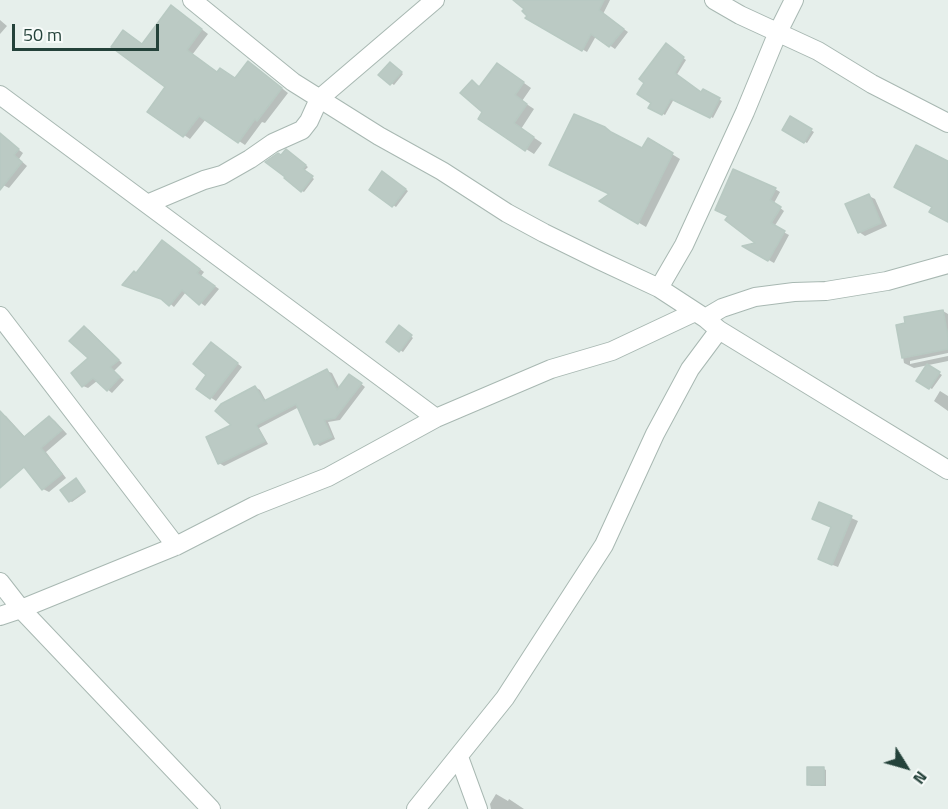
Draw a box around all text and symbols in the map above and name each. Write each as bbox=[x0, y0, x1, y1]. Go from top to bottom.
scale bar bbox=[15, 12, 162, 50]
text: 50 m bbox=[23, 21, 62, 48]
north arrow bbox=[876, 737, 936, 797]
text: N bbox=[907, 766, 933, 789]

